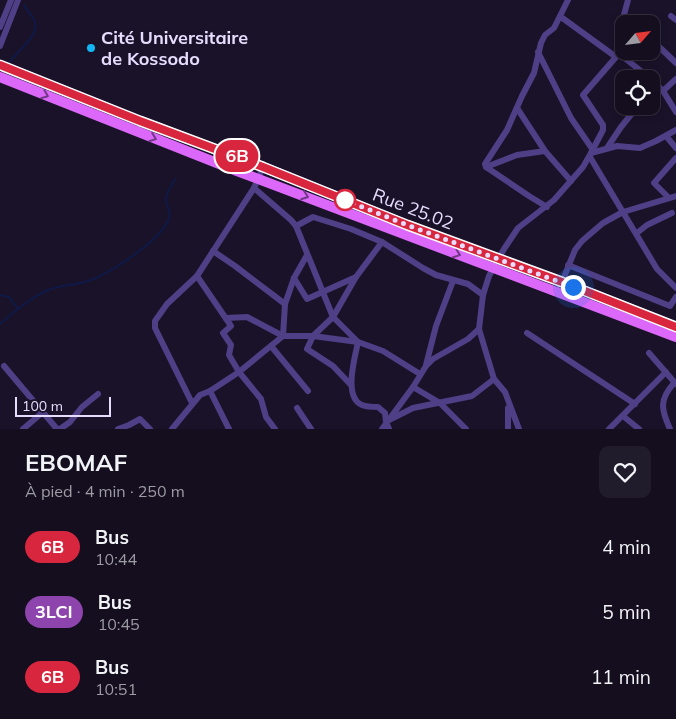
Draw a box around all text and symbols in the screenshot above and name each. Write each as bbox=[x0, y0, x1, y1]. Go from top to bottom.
north arrow bbox=[615, 15, 660, 60]
map controls bbox=[615, 15, 660, 115]
place label: Cité Universitaire de Kossodo bbox=[101, 26, 248, 70]
marker: Cité Universitaire de Kossodo bbox=[85, 42, 97, 54]
button: locate bbox=[615, 70, 660, 115]
one-way arrow bbox=[40, 89, 49, 100]
one-way arrow bbox=[148, 132, 157, 143]
line badge: 6B bbox=[214, 140, 260, 172]
text: 6B bbox=[225, 144, 249, 167]
street label: Rue 25.02 bbox=[370, 183, 457, 234]
unlabelled marker bbox=[334, 189, 356, 211]
one-way arrow bbox=[300, 190, 309, 200]
one-way arrow bbox=[452, 249, 460, 259]
your location bbox=[561, 275, 586, 300]
scale bar bbox=[15, 394, 111, 417]
text: 100 m bbox=[22, 397, 63, 415]
button: heart bbox=[599, 446, 651, 498]
text: EBOMAF bbox=[25, 447, 127, 477]
text: À pied · 4 min · 250 m bbox=[25, 481, 185, 501]
text: Bus bbox=[95, 525, 129, 549]
text: 6B bbox=[41, 535, 64, 558]
text: 4 min bbox=[602, 535, 651, 559]
text: 10:44 bbox=[95, 549, 137, 569]
text: Bus bbox=[98, 590, 132, 614]
text: 3LCI bbox=[35, 600, 73, 623]
text: 5 min bbox=[602, 600, 651, 624]
text: 10:45 bbox=[98, 614, 140, 634]
text: Bus bbox=[95, 655, 129, 679]
text: 6B bbox=[41, 665, 64, 688]
text: 11 min bbox=[591, 665, 651, 689]
text: 10:51 bbox=[95, 679, 137, 699]

